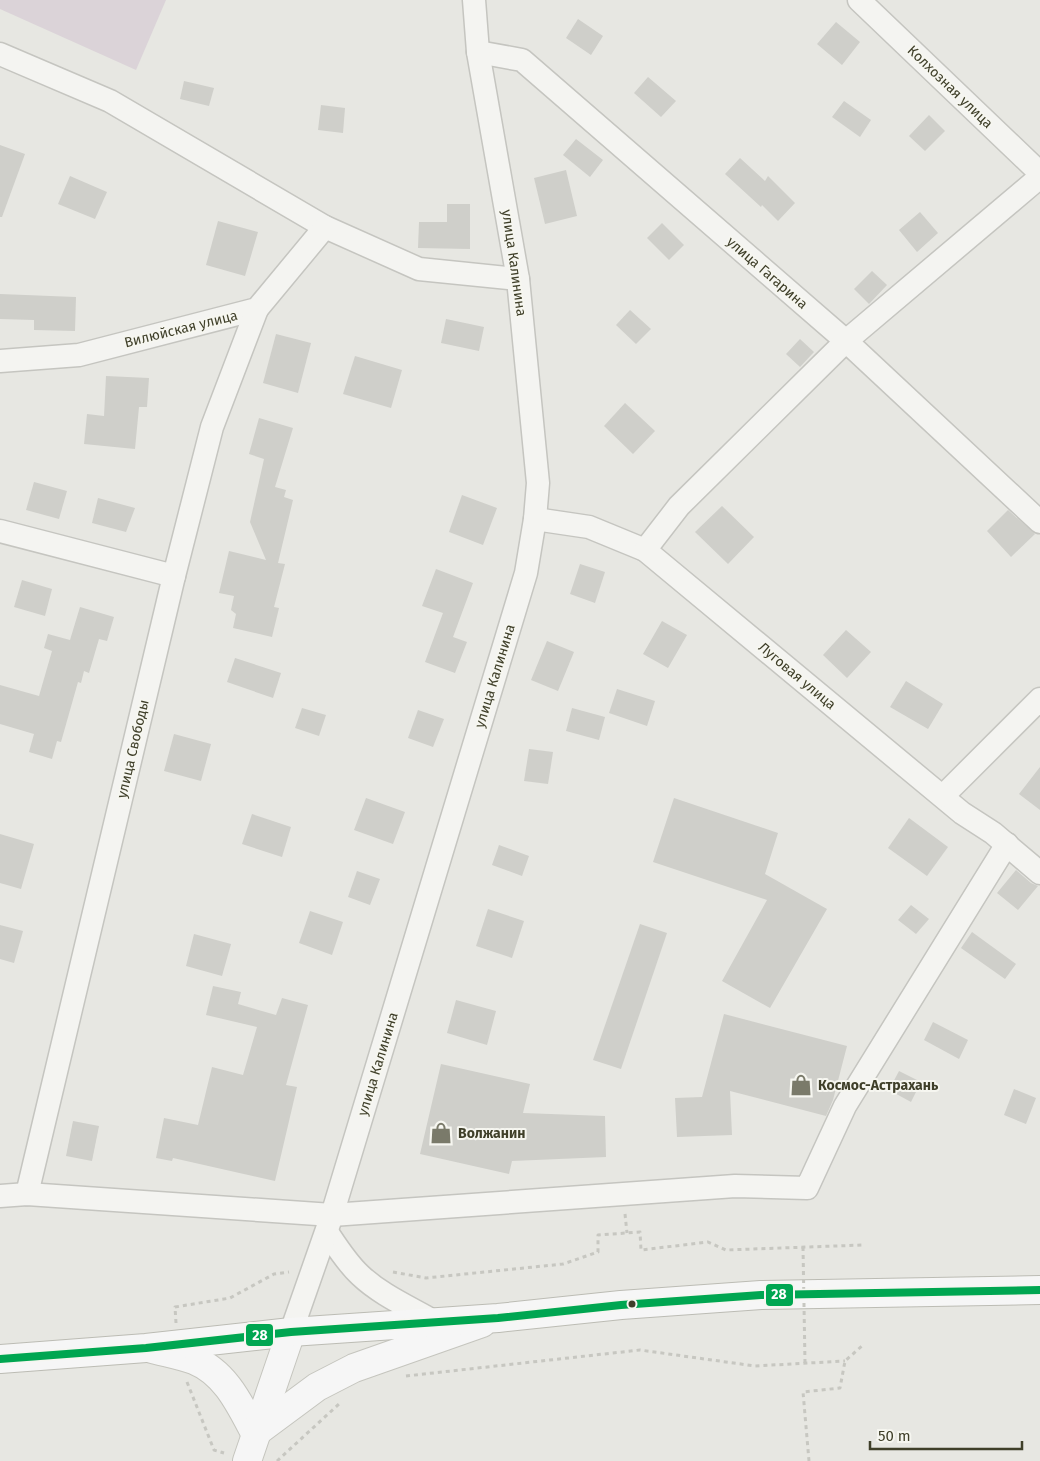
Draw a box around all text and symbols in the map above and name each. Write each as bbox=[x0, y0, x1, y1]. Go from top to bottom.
street label: Колхозная улица bbox=[904, 42, 996, 132]
street label: улица Калинина bbox=[498, 209, 530, 317]
street label: улица Гагарина bbox=[723, 233, 811, 313]
street label: Вилюйская улица bbox=[123, 307, 239, 351]
street label: улица Калинина bbox=[471, 622, 519, 730]
street label: Луговая улица bbox=[755, 639, 839, 713]
street label: улица Свободы bbox=[113, 698, 153, 800]
street label: улица Калинина bbox=[354, 1010, 402, 1118]
shop icon: Космос-Астрахань bbox=[788, 1072, 814, 1098]
place label: Космос-Астрахань bbox=[818, 1077, 939, 1094]
shop icon: Волжанин bbox=[428, 1120, 454, 1146]
place label: Волжанин bbox=[458, 1125, 525, 1142]
line badge: 28 bbox=[765, 1283, 794, 1307]
text: 28 bbox=[771, 1286, 787, 1303]
unlabelled marker bbox=[627, 1299, 637, 1309]
line badge: 28 bbox=[245, 1323, 274, 1347]
text: 28 bbox=[252, 1327, 268, 1344]
scale bar bbox=[870, 1418, 1022, 1450]
text: 50 m bbox=[878, 1427, 911, 1445]

